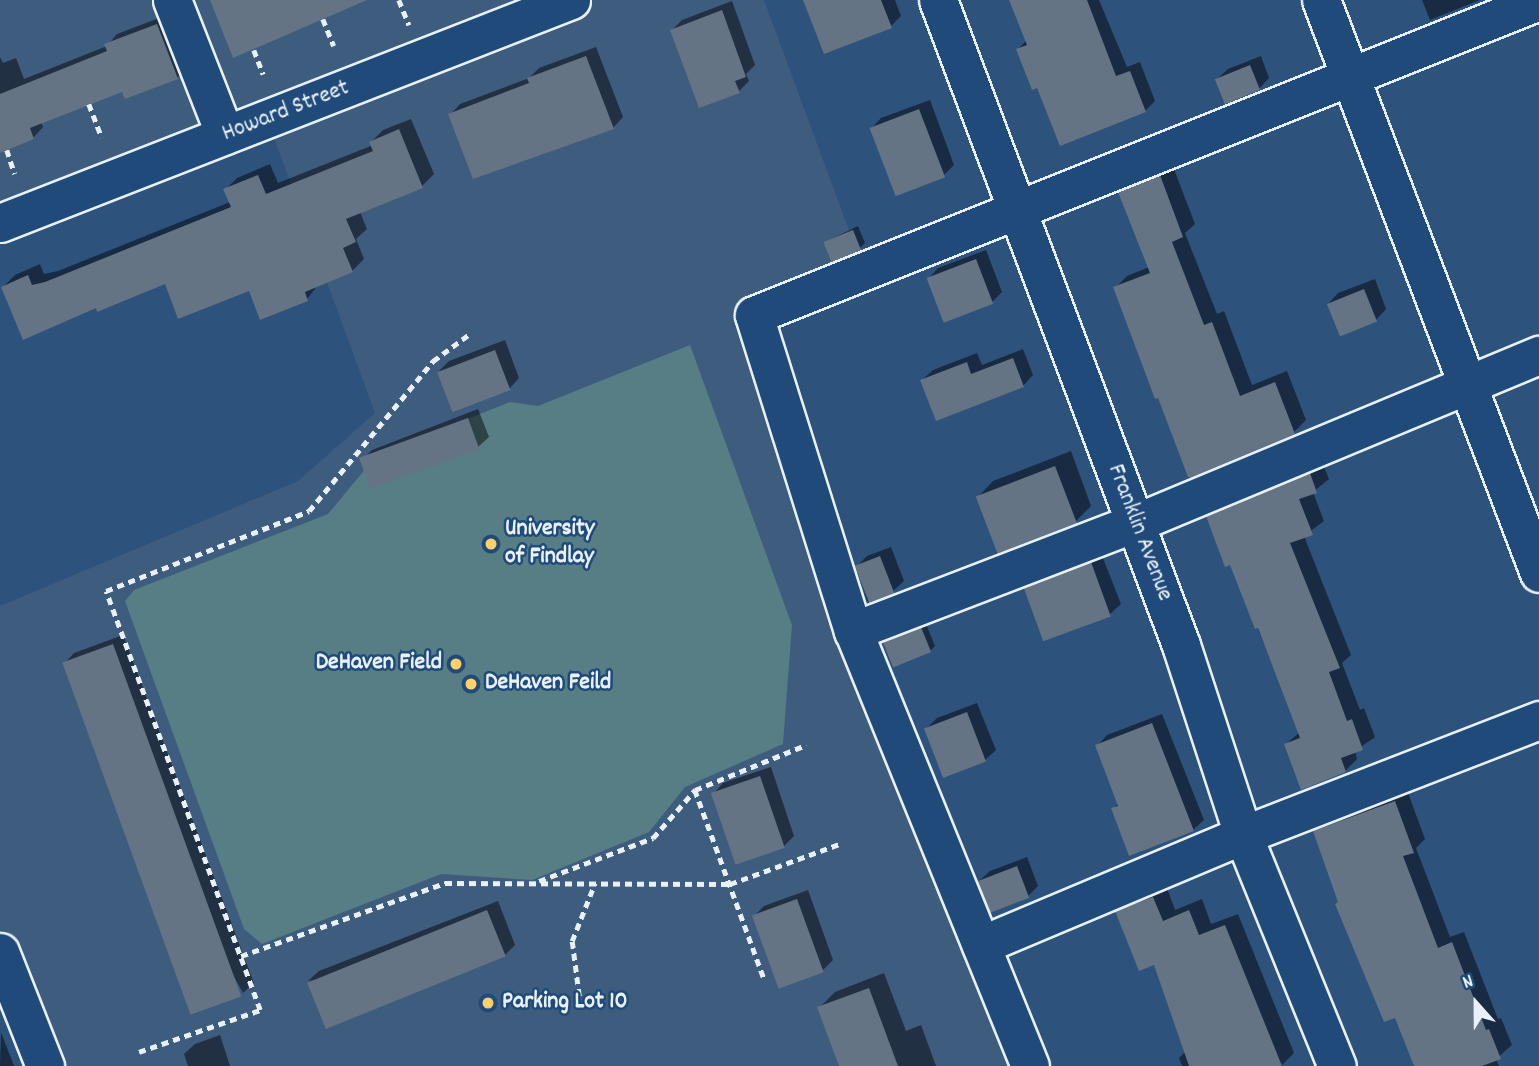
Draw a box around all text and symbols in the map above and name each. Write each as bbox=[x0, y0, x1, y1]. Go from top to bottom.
street label: Howard Street bbox=[218, 75, 354, 149]
street label: Franklin Avenue bbox=[1100, 461, 1178, 605]
place label: University of Findlay bbox=[505, 516, 595, 572]
marker: University of Findlay bbox=[483, 536, 499, 552]
place label: DeHaven Field bbox=[316, 650, 442, 678]
marker: DeHaven Field bbox=[448, 656, 464, 672]
place label: DeHaven Feild bbox=[485, 670, 611, 698]
marker: DeHaven Feild bbox=[463, 676, 479, 692]
north arrow bbox=[1441, 968, 1511, 1038]
text: N bbox=[1459, 969, 1478, 997]
place label: Parking Lot 10 bbox=[502, 989, 628, 1017]
marker: Parking Lot 10 bbox=[480, 995, 496, 1011]

